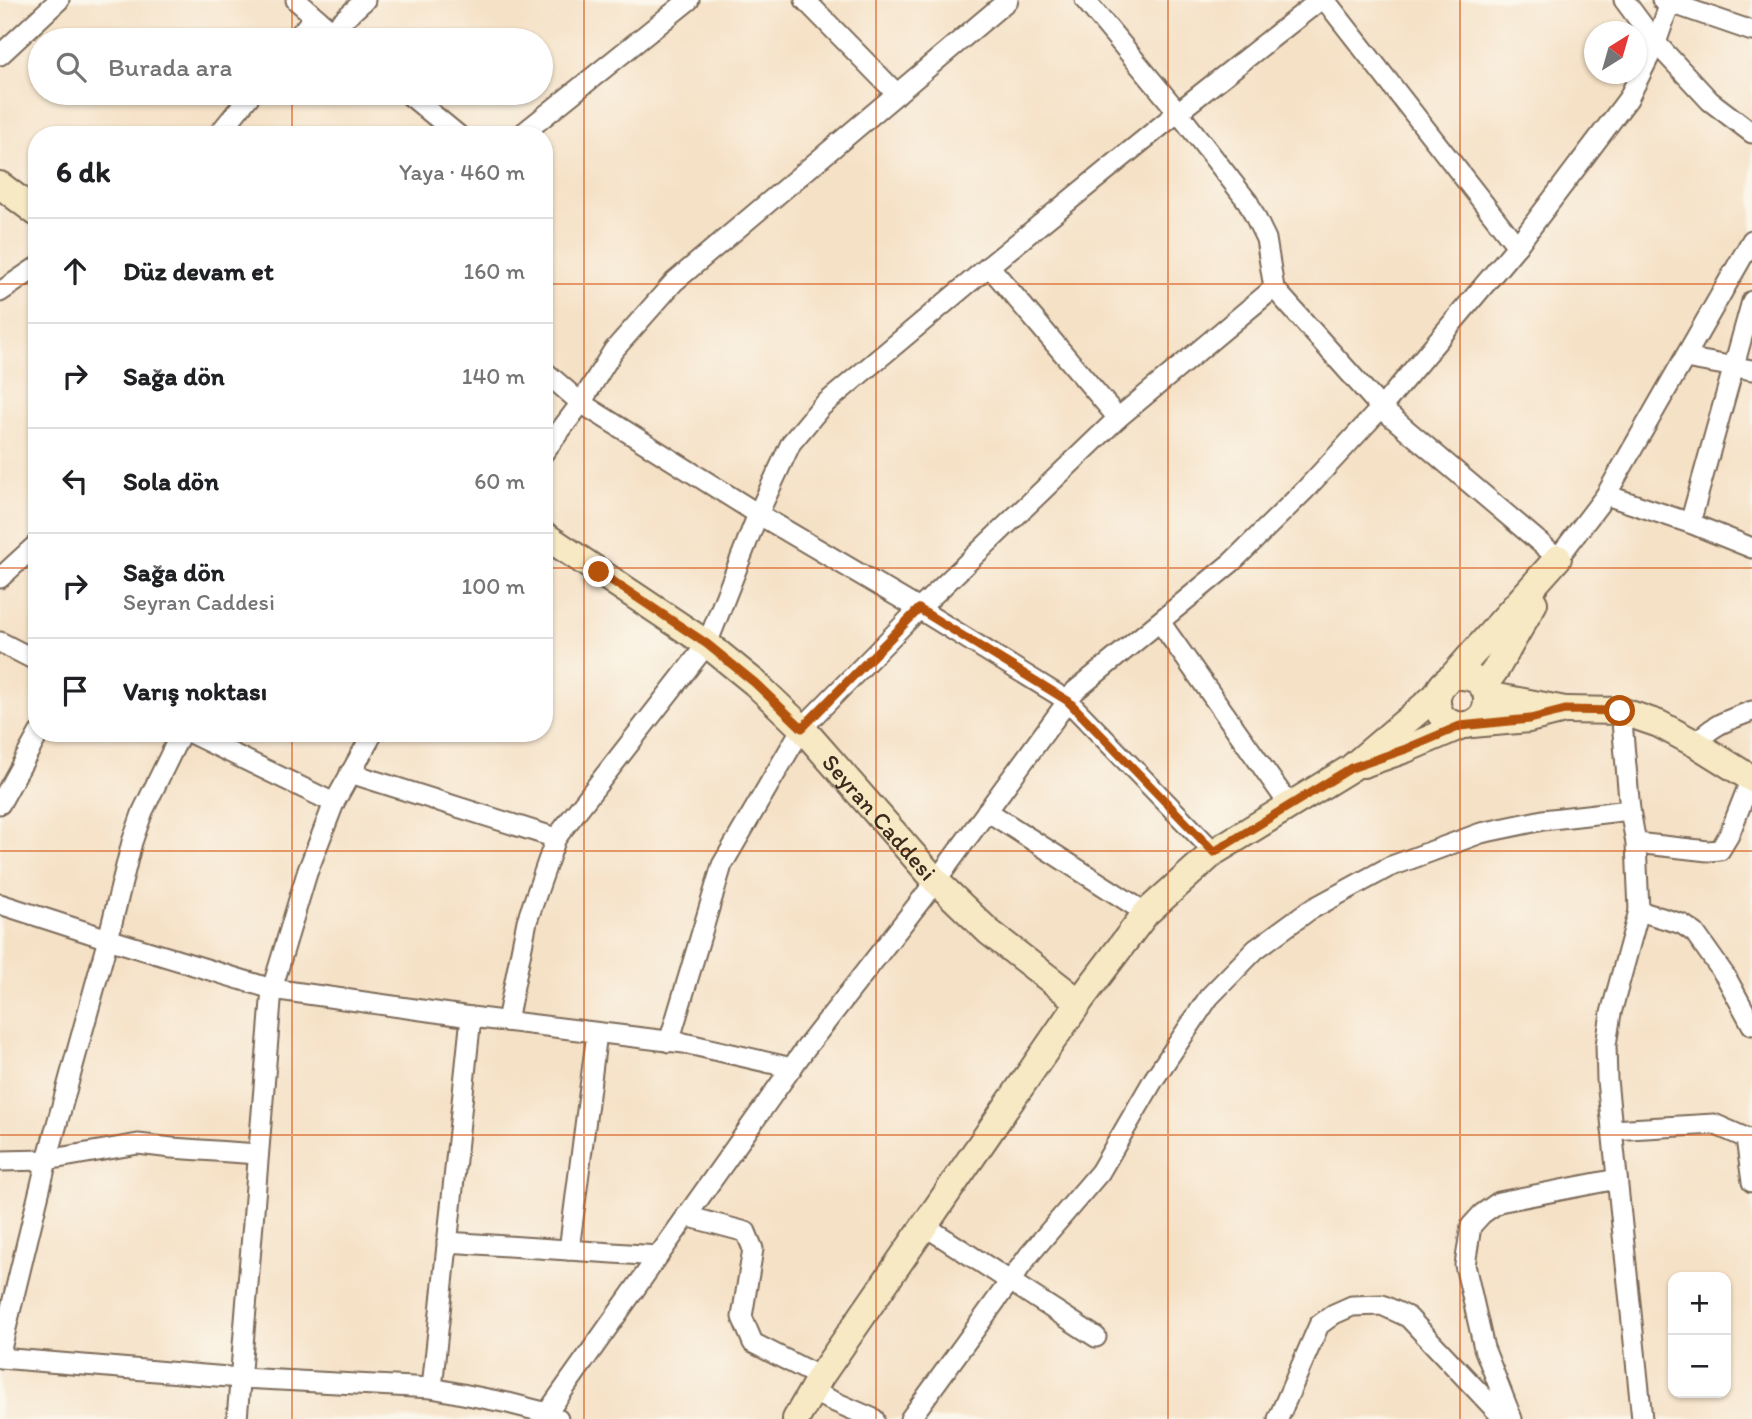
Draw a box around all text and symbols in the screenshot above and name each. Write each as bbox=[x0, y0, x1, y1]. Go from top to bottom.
north arrow bbox=[1584, 21, 1647, 84]
search box bbox=[28, 28, 553, 105]
icon: search bbox=[52, 48, 90, 86]
text: Burada ara bbox=[108, 51, 232, 83]
text: 6 dk bbox=[56, 153, 110, 190]
text: Yaya · 460 m bbox=[399, 158, 525, 186]
icon: ahead bbox=[56, 252, 94, 290]
text: Düz devam et bbox=[123, 255, 274, 287]
text: 160 m bbox=[463, 257, 525, 285]
icon: right bbox=[56, 357, 94, 395]
text: Sağa dön bbox=[123, 360, 225, 392]
text: 140 m bbox=[462, 362, 525, 390]
icon: left bbox=[56, 462, 94, 500]
text: Sola dön bbox=[123, 465, 219, 497]
text: 60 m bbox=[474, 467, 525, 495]
text: Sağa dön bbox=[123, 556, 225, 588]
route end bbox=[583, 556, 614, 587]
icon: right bbox=[56, 567, 94, 605]
text: 100 m bbox=[461, 572, 525, 600]
text: Seyran Caddesi bbox=[123, 588, 275, 616]
icon: arrive bbox=[56, 672, 94, 710]
text: Varış noktası bbox=[123, 675, 267, 707]
route start bbox=[1604, 695, 1635, 726]
street label: Seyran Caddesi bbox=[817, 748, 943, 886]
map controls bbox=[1668, 1272, 1731, 1398]
button: + bbox=[1668, 1272, 1731, 1335]
button: − bbox=[1668, 1335, 1731, 1398]

